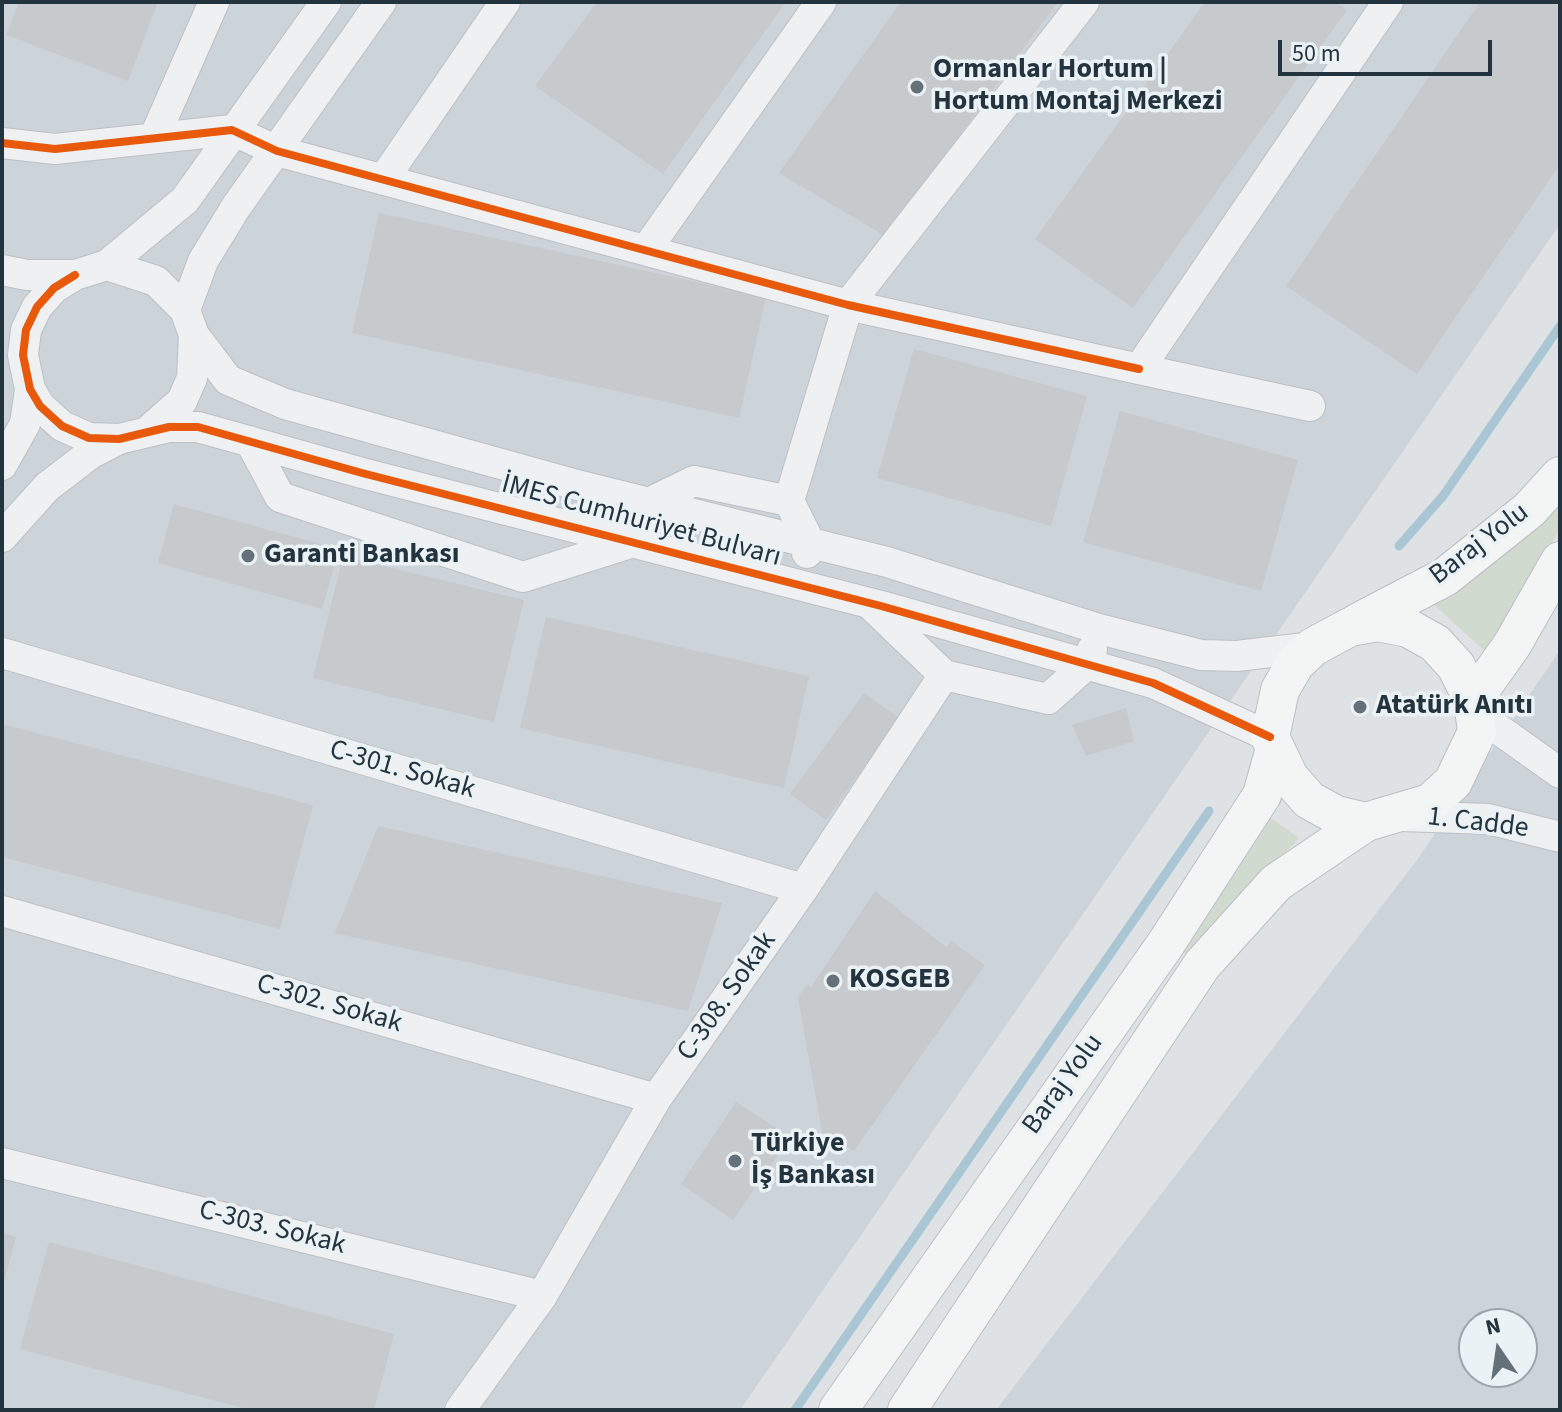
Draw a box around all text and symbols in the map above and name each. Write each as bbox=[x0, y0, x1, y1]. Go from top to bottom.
scale bar bbox=[1282, 24, 1496, 74]
text: 50 m bbox=[1292, 36, 1341, 71]
place label: Ormanlar Hortum | Hortum Montaj Merkezi bbox=[933, 54, 1222, 120]
marker: Ormanlar Hortum | Hortum Montaj Merkezi bbox=[908, 78, 926, 96]
street label: İMES Cumhuriyet Bulvarı bbox=[498, 469, 784, 575]
street label: Baraj Yolu bbox=[1424, 497, 1536, 593]
place label: Garanti Bankası bbox=[264, 539, 459, 573]
marker: Garanti Bankası bbox=[239, 547, 257, 565]
place label: Atatürk Anıtı bbox=[1376, 690, 1533, 724]
marker: Atatürk Anıtı bbox=[1351, 698, 1369, 716]
street label: C-301. Sokak bbox=[325, 734, 479, 808]
street label: 1. Cadde bbox=[1426, 801, 1530, 847]
street label: C-308. Sokak bbox=[671, 926, 785, 1068]
place label: KOSGEB bbox=[849, 964, 950, 998]
street label: C-302. Sokak bbox=[252, 968, 406, 1042]
marker: KOSGEB bbox=[824, 972, 842, 990]
street label: Baraj Yolu bbox=[1016, 1028, 1112, 1142]
place label: Türkiye İş Bankası bbox=[751, 1128, 875, 1194]
marker: Türkiye İş Bankası bbox=[726, 1152, 744, 1170]
street label: C-303. Sokak bbox=[195, 1195, 349, 1263]
north arrow bbox=[1458, 1308, 1538, 1388]
text: N bbox=[1482, 1309, 1504, 1344]

